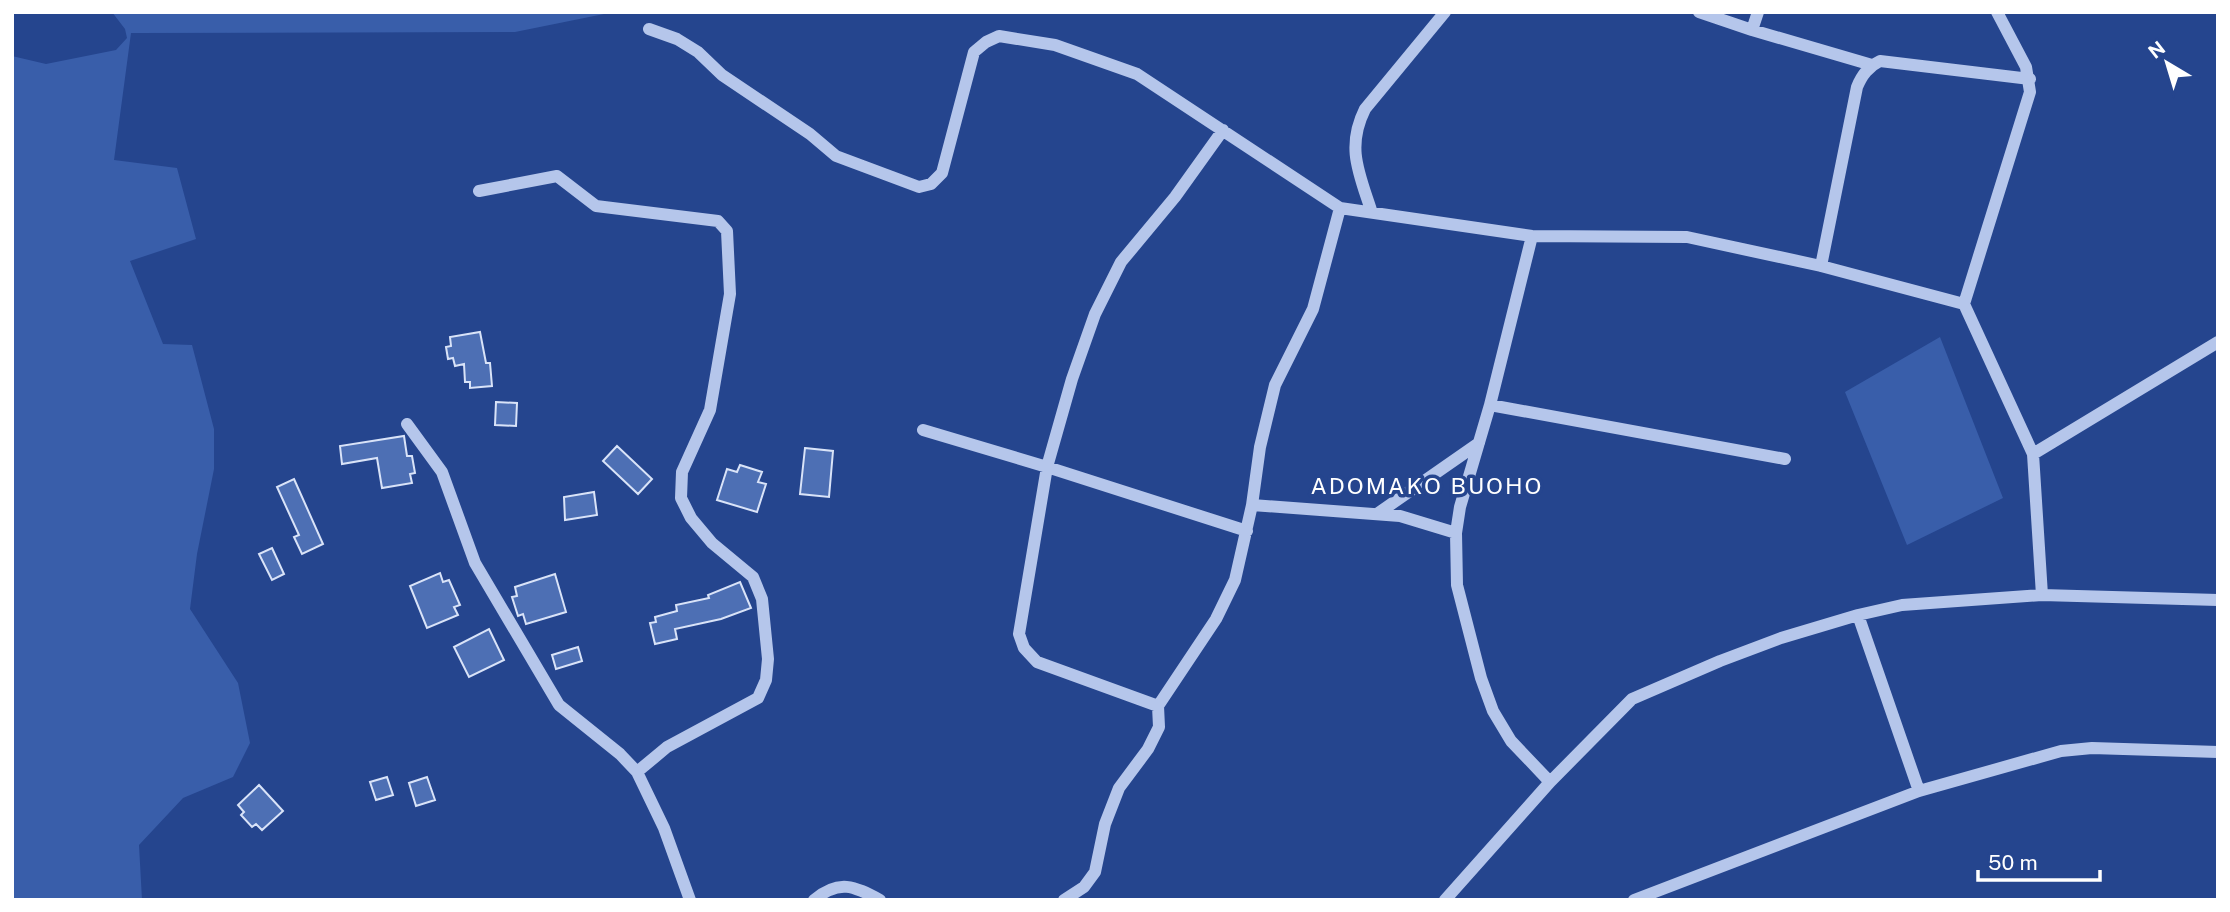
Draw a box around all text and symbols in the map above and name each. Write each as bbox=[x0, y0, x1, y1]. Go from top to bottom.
north arrow bbox=[2132, 28, 2202, 98]
text: N bbox=[2144, 36, 2169, 63]
district label: ADOMAKO BUOHO bbox=[1311, 472, 1543, 499]
scale bar bbox=[1978, 838, 2100, 882]
text: 50 m bbox=[1988, 850, 2038, 875]

